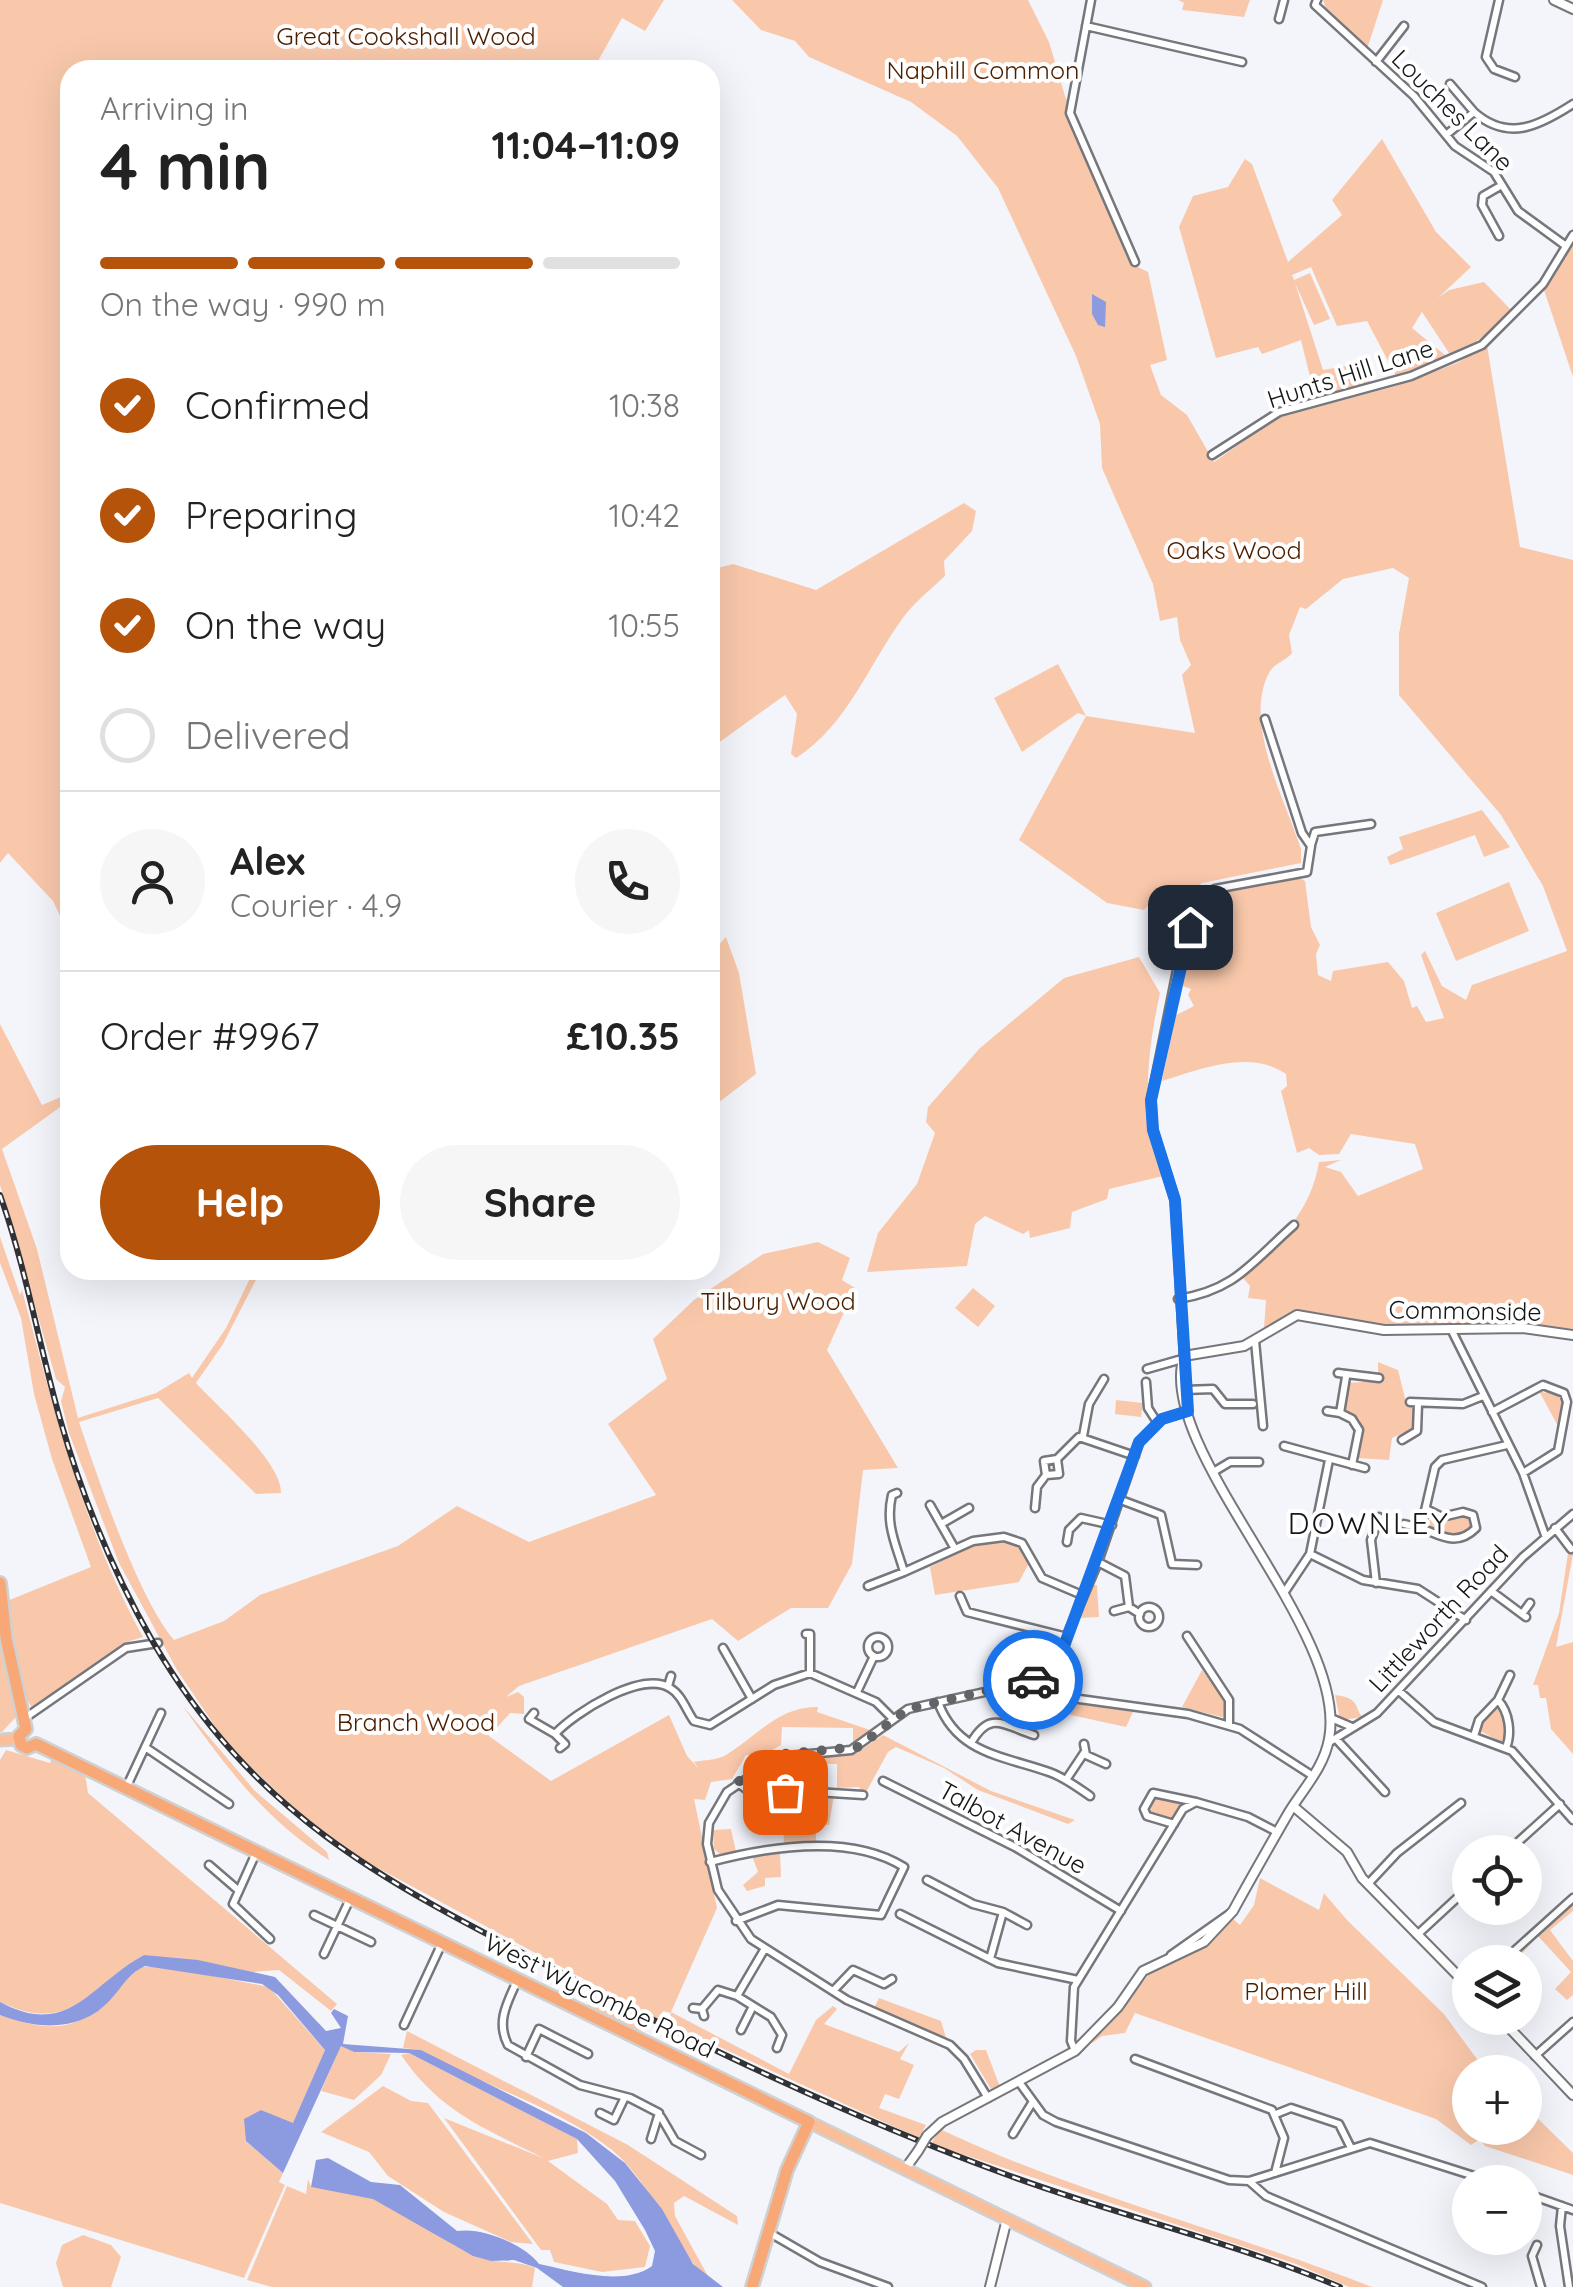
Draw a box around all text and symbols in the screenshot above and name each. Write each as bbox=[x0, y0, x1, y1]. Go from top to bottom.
park label: Great Cookshall Wood bbox=[276, 20, 536, 51]
street label: Louches Lane bbox=[1386, 43, 1520, 177]
park label: Naphill Common bbox=[887, 54, 1079, 85]
text: Arriving in bbox=[100, 88, 249, 128]
text: 11:04–11:09 bbox=[491, 121, 680, 169]
text: 4 min bbox=[100, 125, 270, 206]
text: On the way · 990 m bbox=[100, 284, 386, 324]
street label: Hunts Hill Lane bbox=[1263, 332, 1437, 414]
icon: check bbox=[100, 378, 155, 433]
text: Confirmed bbox=[185, 381, 370, 429]
text: 10:38 bbox=[609, 385, 680, 425]
icon: check bbox=[100, 488, 155, 543]
text: Preparing bbox=[185, 491, 357, 539]
text: 10:42 bbox=[609, 495, 680, 535]
park label: Oaks Wood bbox=[1166, 534, 1302, 565]
icon: check bbox=[100, 598, 155, 653]
text: On the way bbox=[185, 601, 386, 649]
text: 10:55 bbox=[608, 605, 680, 645]
text: Delivered bbox=[185, 711, 351, 759]
button: person bbox=[100, 829, 205, 934]
button: phone bbox=[575, 829, 680, 934]
text: Alex bbox=[230, 837, 305, 885]
text: Courier · 4.9 bbox=[230, 885, 402, 925]
pin bbox=[1148, 885, 1233, 970]
icon: home bbox=[1163, 900, 1218, 955]
text: Order #9967 bbox=[100, 1012, 320, 1060]
text: £10.35 bbox=[566, 1012, 680, 1060]
button: Help bbox=[100, 1145, 380, 1260]
button: Share bbox=[400, 1145, 680, 1260]
park label: Tilbury Wood bbox=[700, 1285, 856, 1316]
street label: Commonside bbox=[1388, 1293, 1542, 1327]
district label: DOWNLEY bbox=[1288, 1504, 1450, 1542]
street label: Littleworth Road bbox=[1362, 1538, 1514, 1698]
courier bbox=[983, 1630, 1083, 1730]
icon: car bbox=[1006, 1653, 1061, 1708]
park label: Branch Wood bbox=[337, 1706, 495, 1737]
pin bbox=[743, 1750, 828, 1835]
icon: bag bbox=[758, 1765, 813, 1820]
street label: Talbot Avenue bbox=[934, 1774, 1092, 1880]
map controls bbox=[1452, 1835, 1542, 2255]
button: locate bbox=[1452, 1835, 1542, 1925]
street label: West Wycombe Road bbox=[480, 1926, 720, 2064]
button: layers bbox=[1452, 1945, 1542, 2035]
park label: Plomer Hill bbox=[1244, 1975, 1368, 2006]
button: + bbox=[1452, 2055, 1542, 2145]
button: − bbox=[1452, 2165, 1542, 2255]

